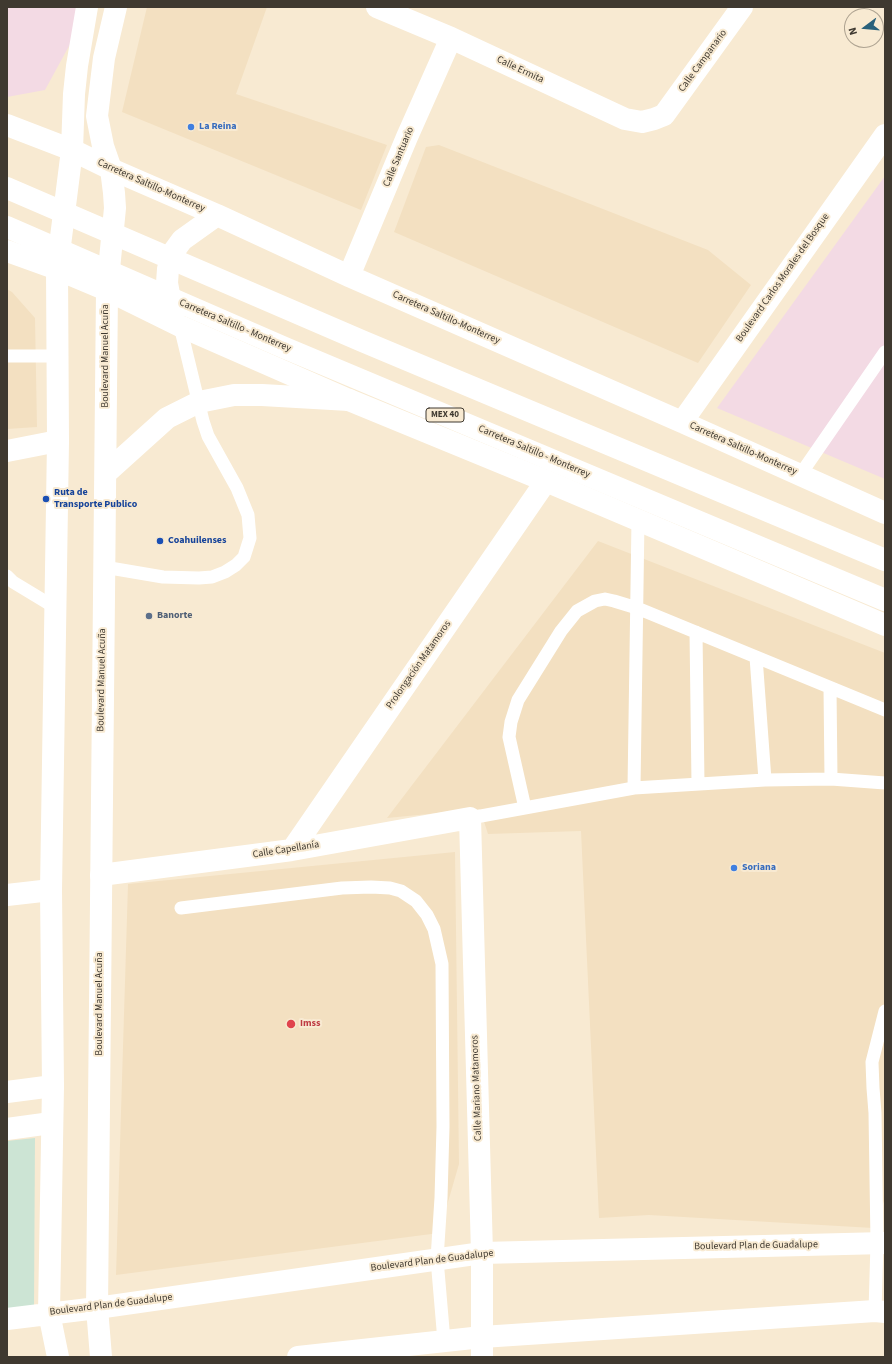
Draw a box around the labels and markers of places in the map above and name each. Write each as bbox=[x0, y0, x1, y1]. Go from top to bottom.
place label: La Reina bbox=[199, 121, 236, 133]
marker: La Reina bbox=[186, 122, 196, 132]
place label: Ruta de Transporte Publico bbox=[54, 487, 137, 510]
marker: Ruta de Transporte Publico bbox=[41, 494, 51, 504]
place label: Coahuilenses bbox=[168, 535, 226, 547]
marker: Coahuilenses bbox=[155, 536, 165, 546]
place label: Banorte bbox=[157, 610, 192, 622]
marker: Banorte bbox=[144, 611, 154, 621]
place label: Soriana bbox=[742, 862, 776, 874]
marker: Soriana bbox=[729, 863, 739, 873]
marker: Imss bbox=[285, 1018, 297, 1030]
place label: Imss bbox=[300, 1018, 320, 1030]

